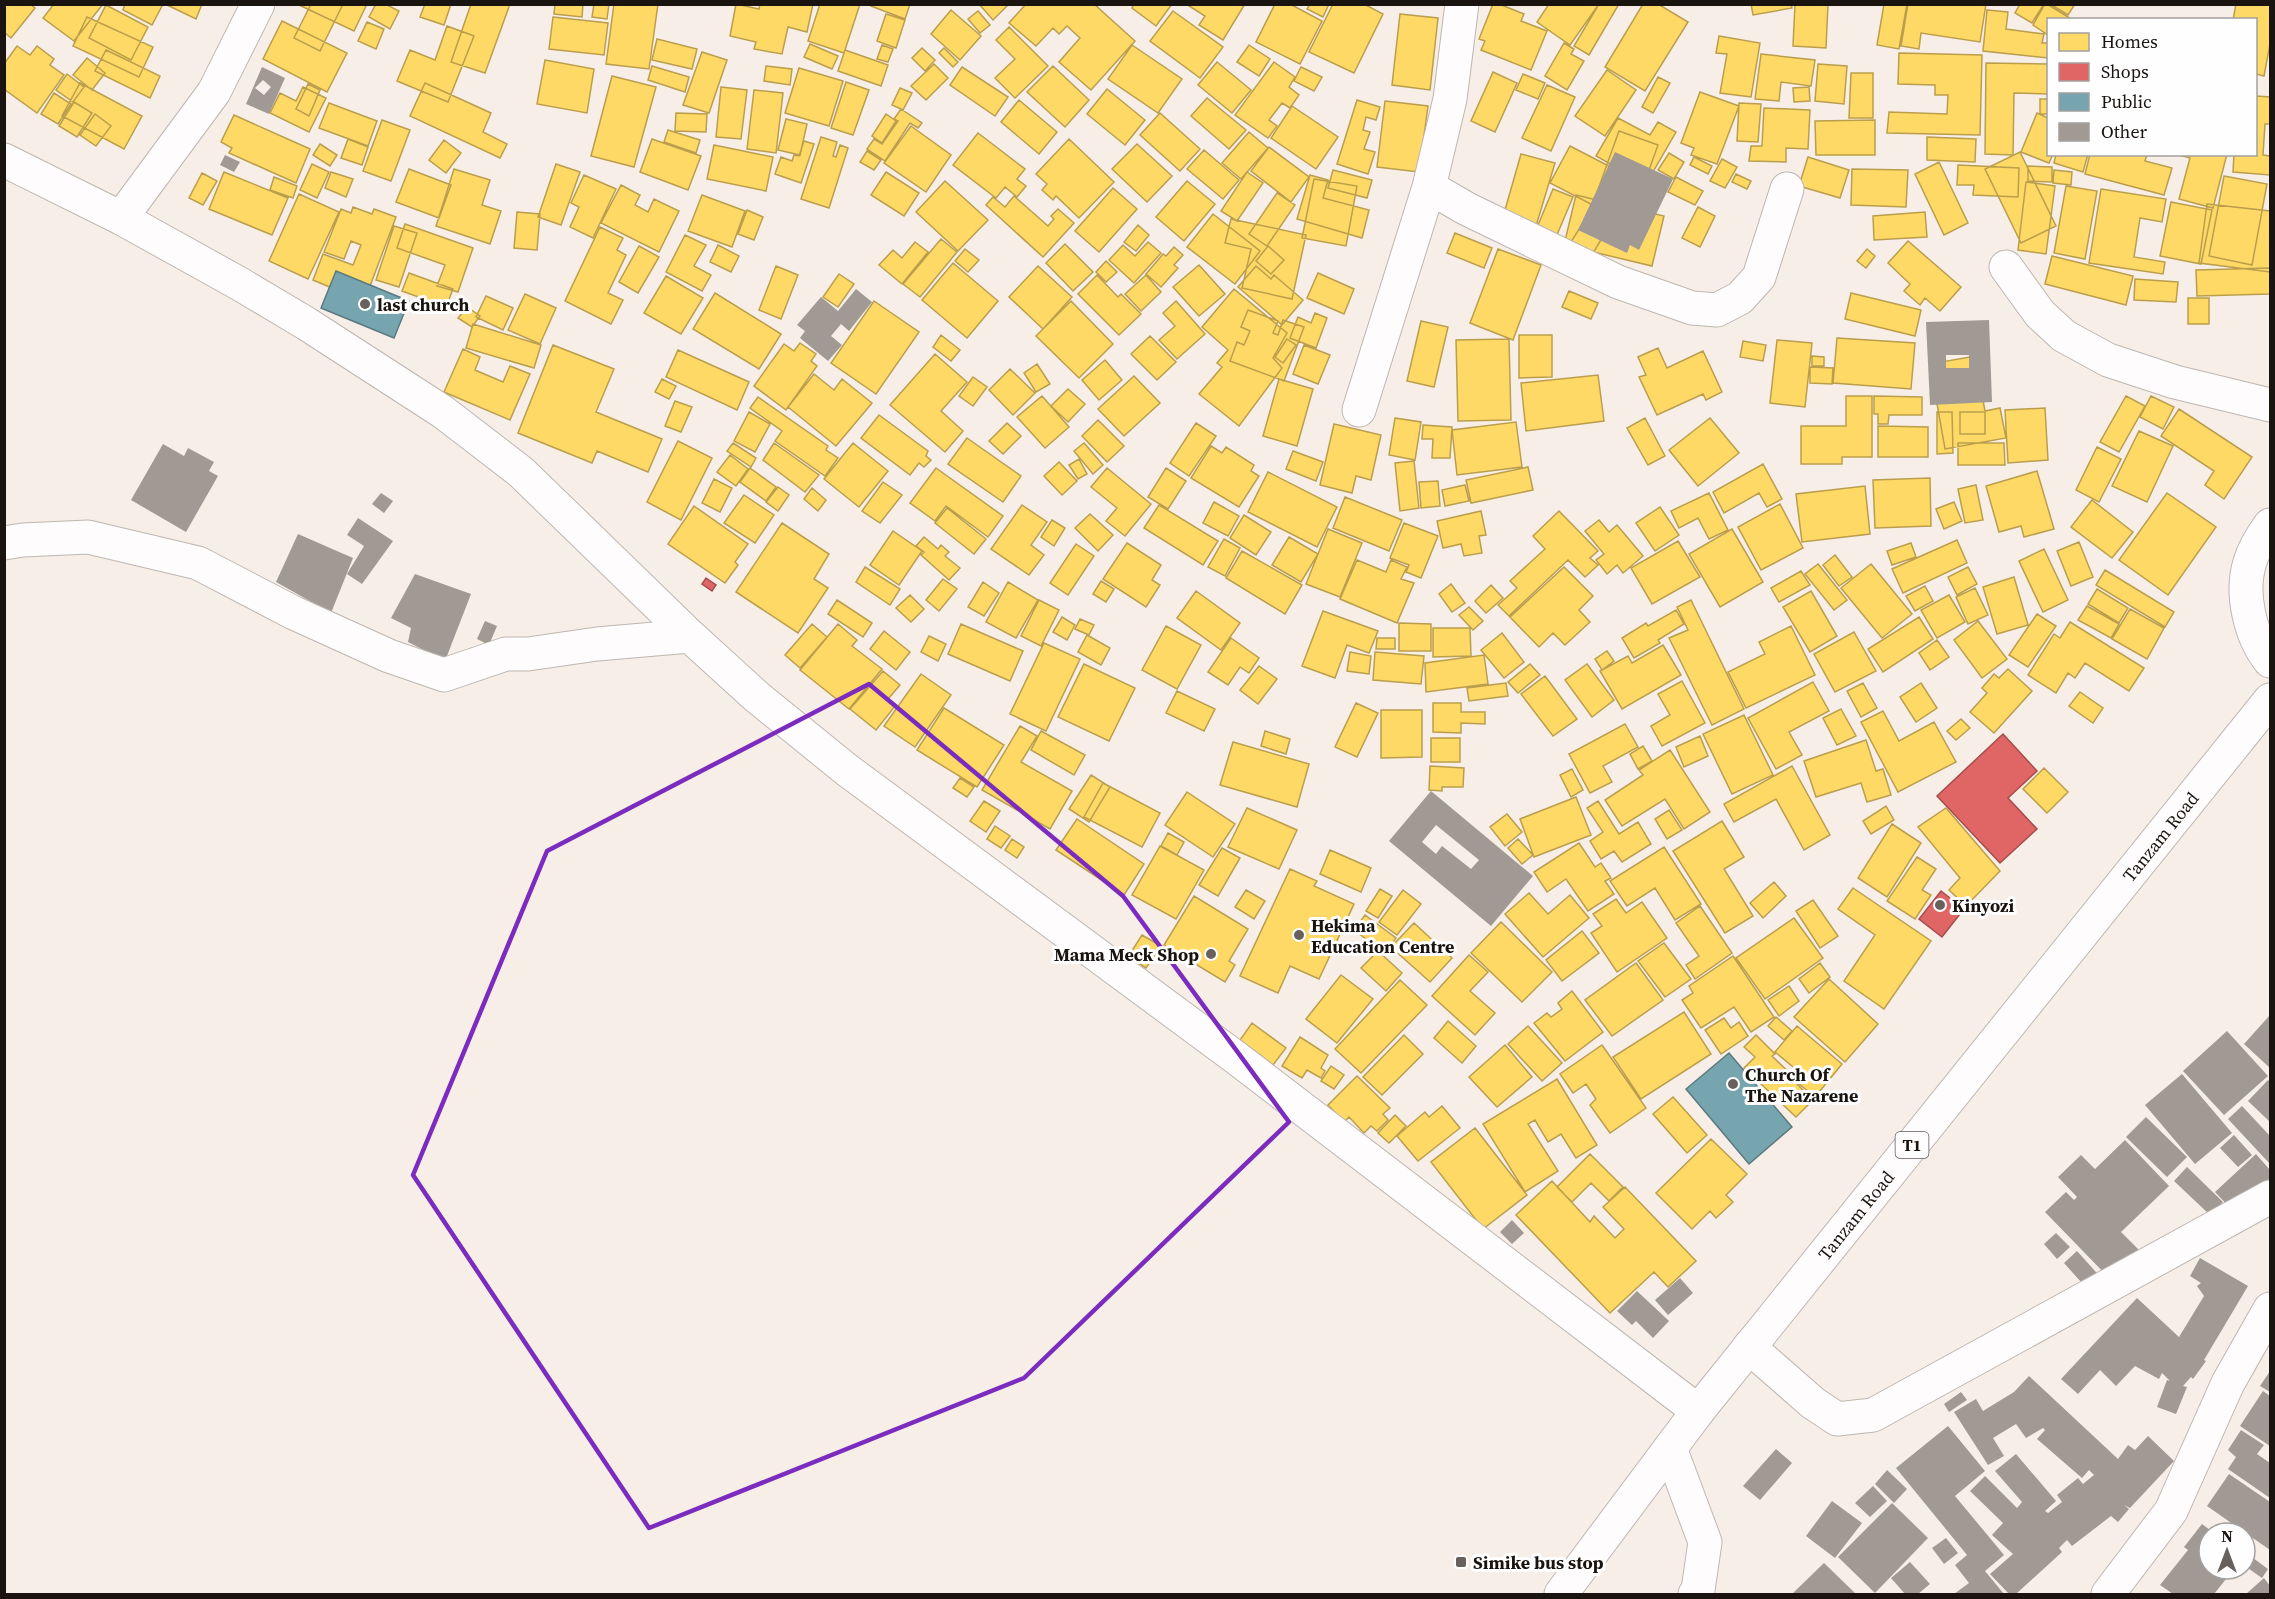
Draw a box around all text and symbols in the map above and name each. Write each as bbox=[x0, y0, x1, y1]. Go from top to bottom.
legend bbox=[2047, 18, 2257, 156]
text: Homes bbox=[2101, 29, 2158, 54]
text: Shops bbox=[2101, 59, 2149, 84]
text: Public bbox=[2101, 89, 2152, 114]
text: Other bbox=[2101, 119, 2148, 144]
place label: last church bbox=[377, 292, 469, 317]
marker: last church bbox=[358, 297, 372, 311]
street label: Tanzam Road bbox=[2116, 786, 2204, 887]
place label: Kinyozi bbox=[1952, 893, 2014, 918]
marker: Kinyozi bbox=[1933, 898, 1947, 912]
place label: Hekima Education Centre bbox=[1311, 913, 1454, 959]
marker: Hekima Education Centre bbox=[1292, 928, 1306, 942]
place label: Mama Meck Shop bbox=[1054, 942, 1199, 967]
marker: Mama Meck Shop bbox=[1204, 947, 1218, 961]
place label: Church Of The Nazarene bbox=[1745, 1062, 1859, 1108]
marker: Church Of The Nazarene bbox=[1726, 1077, 1740, 1091]
road number: T1 bbox=[1896, 1132, 1928, 1158]
street label: Tanzam Road bbox=[1812, 1165, 1899, 1265]
north arrow bbox=[2197, 1521, 2257, 1581]
text: N bbox=[2221, 1525, 2233, 1547]
place label: Simike bus stop bbox=[1473, 1550, 1604, 1575]
marker: Simike bus stop bbox=[1454, 1555, 1468, 1569]

